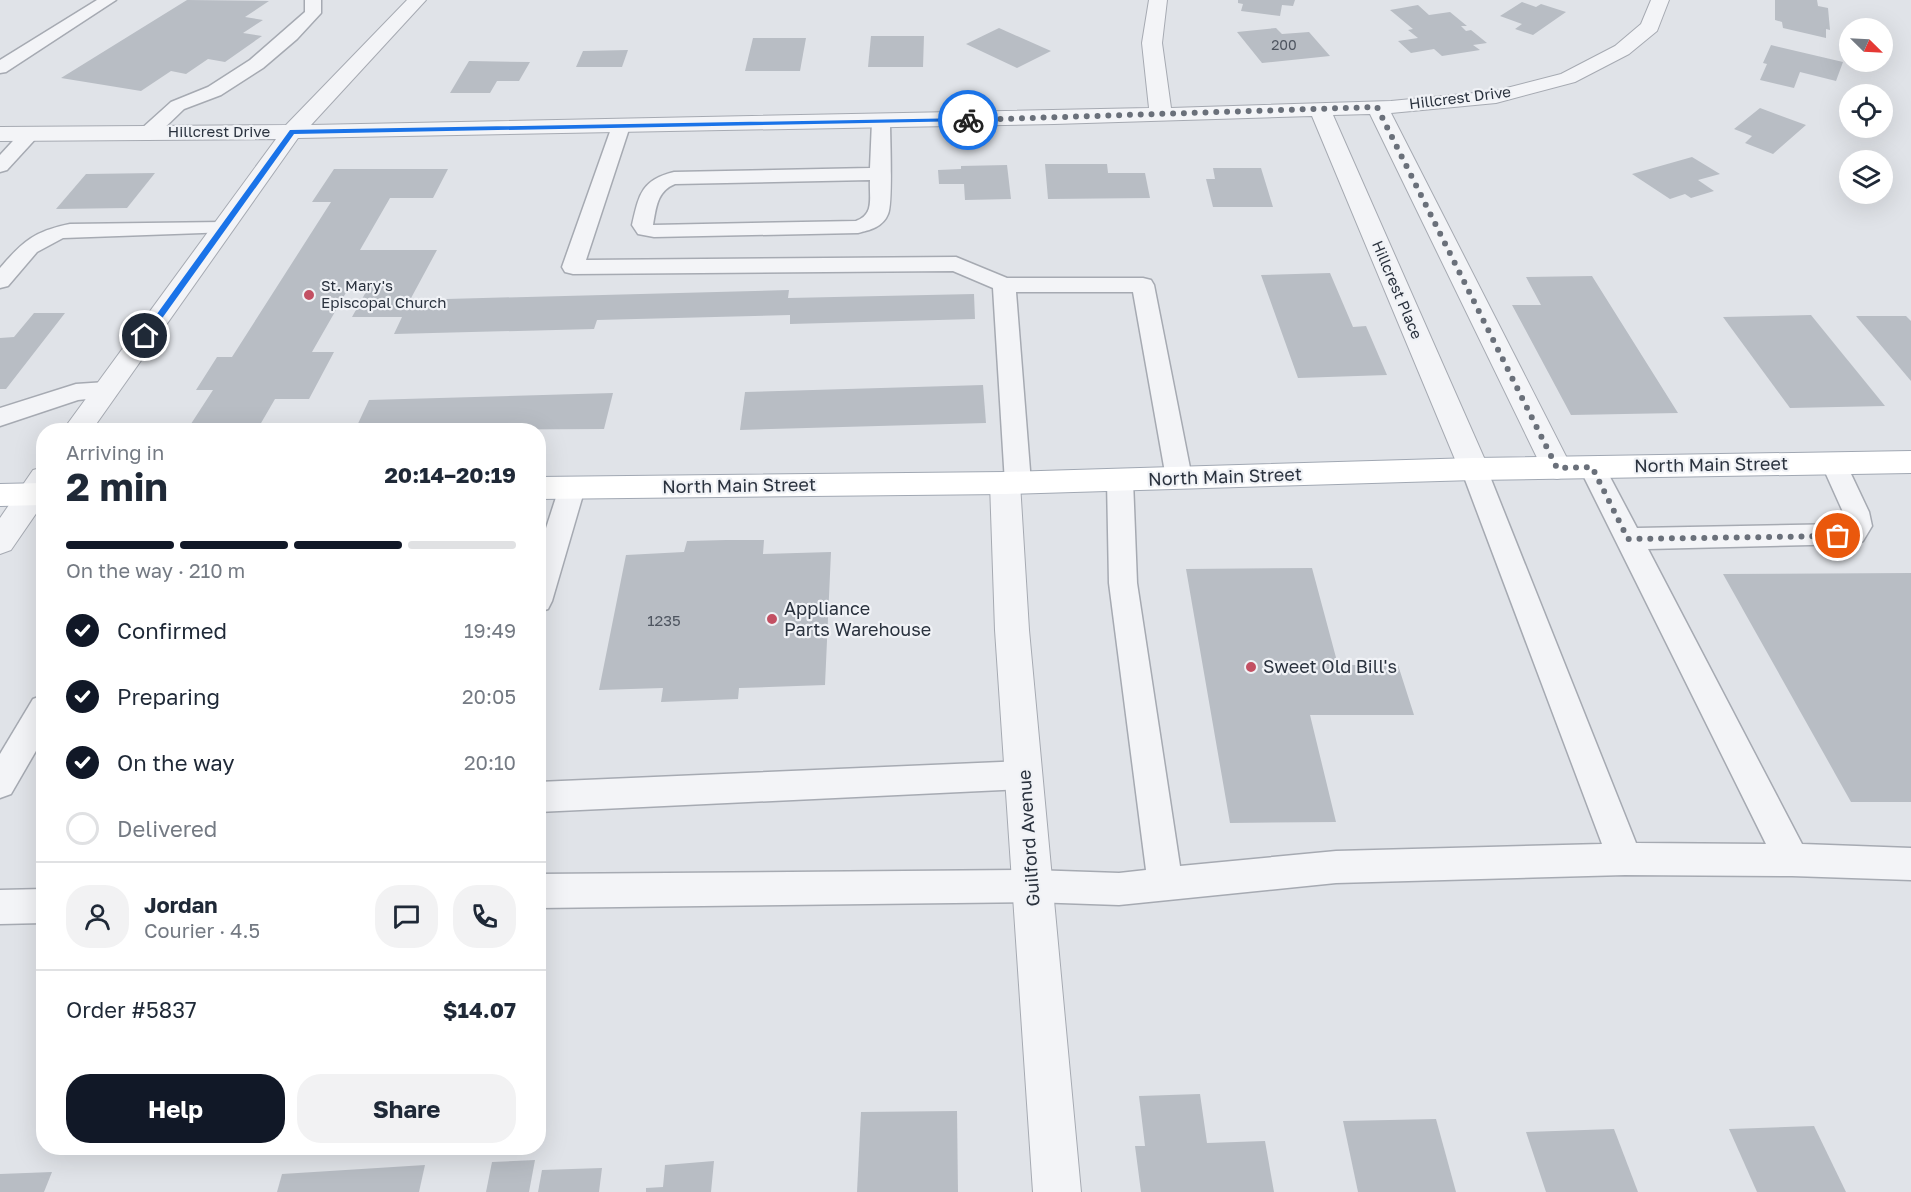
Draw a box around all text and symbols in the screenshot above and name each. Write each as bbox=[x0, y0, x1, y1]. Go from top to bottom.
north arrow bbox=[1839, 18, 1893, 72]
map controls bbox=[1839, 18, 1893, 204]
house number: 200 bbox=[1271, 36, 1297, 53]
street label: Hillcrest Drive bbox=[1408, 82, 1512, 112]
button: locate bbox=[1839, 84, 1893, 138]
courier bbox=[938, 90, 998, 150]
icon: bike bbox=[952, 104, 985, 137]
street label: Hillcrest Drive bbox=[168, 122, 270, 140]
button: layers bbox=[1839, 150, 1893, 204]
street label: Hillcrest Place bbox=[1369, 238, 1427, 342]
place label: St. Mary's Episcopal Church bbox=[321, 276, 446, 311]
marker: St. Mary's Episcopal Church bbox=[302, 288, 316, 302]
pin bbox=[119, 310, 170, 361]
icon: home bbox=[128, 319, 161, 352]
text: Arriving in bbox=[66, 440, 164, 464]
street label: North Main Street bbox=[1634, 452, 1788, 476]
text: 20:14–20:19 bbox=[384, 461, 516, 488]
street label: North Main Street bbox=[1148, 462, 1302, 490]
text: 2 min bbox=[66, 463, 168, 510]
street label: North Main Street bbox=[662, 473, 816, 497]
pin bbox=[1812, 510, 1863, 561]
icon: bag bbox=[1821, 519, 1854, 552]
text: On the way · 210 m bbox=[66, 558, 245, 582]
place label: Appliance Parts Warehouse bbox=[784, 597, 931, 640]
house number: 1235 bbox=[647, 611, 681, 629]
marker: Appliance Parts Warehouse bbox=[765, 612, 779, 626]
icon: check bbox=[66, 614, 99, 647]
text: Confirmed bbox=[117, 617, 227, 644]
text: 19:49 bbox=[464, 618, 516, 642]
place label: Sweet Old Bill's bbox=[1263, 655, 1397, 677]
marker: Sweet Old Bill's bbox=[1244, 660, 1258, 674]
icon: check bbox=[66, 680, 99, 713]
text: Preparing bbox=[117, 683, 220, 710]
text: 20:05 bbox=[462, 684, 516, 708]
icon: check bbox=[66, 746, 99, 779]
text: On the way bbox=[117, 749, 235, 776]
text: 20:10 bbox=[464, 750, 516, 774]
street label: Guilford Avenue bbox=[1012, 769, 1044, 907]
text: Delivered bbox=[117, 815, 217, 842]
button: person bbox=[66, 885, 129, 948]
button: chat bbox=[375, 885, 438, 948]
button: phone bbox=[453, 885, 516, 948]
text: Jordan bbox=[144, 891, 218, 918]
text: Courier · 4.5 bbox=[144, 918, 260, 942]
text: Order #5837 bbox=[66, 996, 197, 1023]
text: $14.07 bbox=[443, 996, 516, 1023]
button: Help bbox=[66, 1074, 285, 1143]
button: Share bbox=[297, 1074, 516, 1143]

